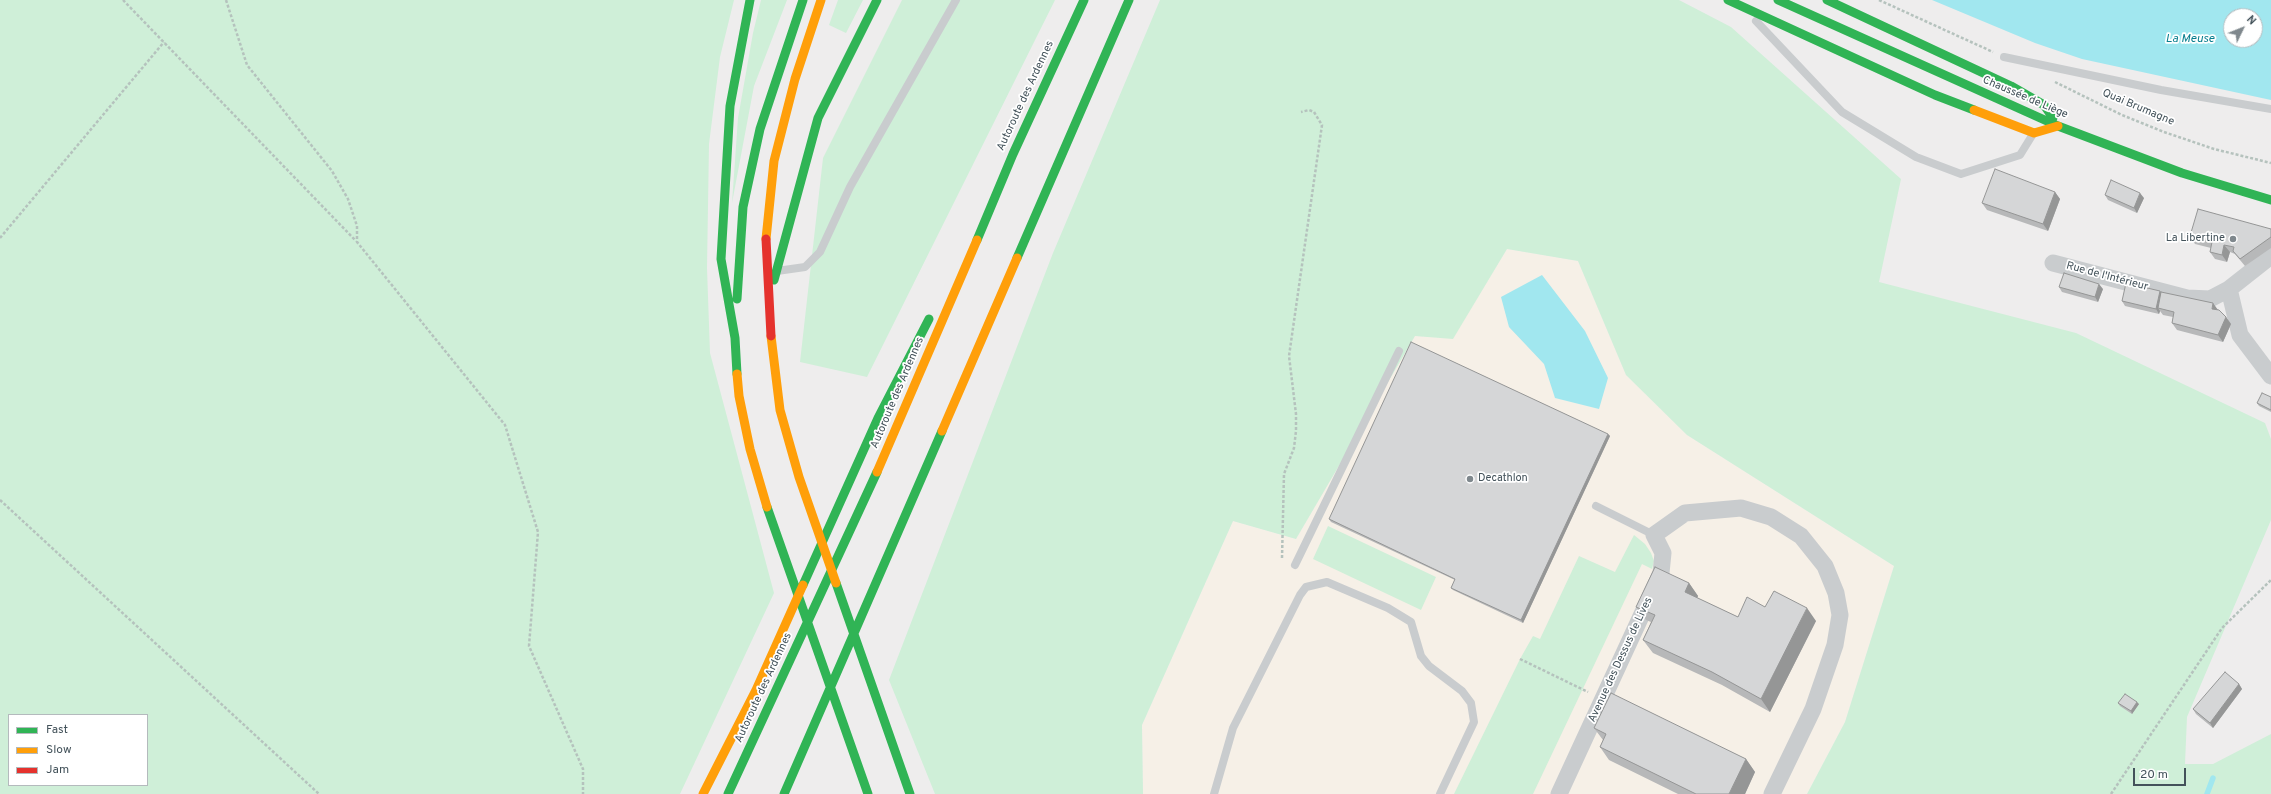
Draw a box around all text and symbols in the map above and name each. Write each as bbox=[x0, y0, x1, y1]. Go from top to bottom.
north arrow bbox=[2223, 8, 2263, 48]
text: N bbox=[2243, 13, 2259, 28]
water label: La Meuse bbox=[2166, 33, 2214, 47]
street label: Autoroute des Ardennes bbox=[995, 39, 1057, 153]
street label: Chaussée de Liège bbox=[1980, 74, 2070, 122]
street label: Quai Brumagne bbox=[2100, 87, 2176, 129]
place label: La Libertine bbox=[2166, 232, 2225, 246]
marker: La Libertine bbox=[2228, 234, 2238, 244]
street label: Rue de l'Intérieur bbox=[2065, 260, 2149, 294]
street label: Autoroute des Ardennes bbox=[869, 335, 927, 451]
place label: Decathlon bbox=[1478, 472, 1528, 486]
marker: Decathlon bbox=[1465, 474, 1475, 484]
street label: Avenue des Dessus de Lives bbox=[1586, 595, 1656, 725]
street label: Autoroute des Ardennes bbox=[733, 631, 795, 745]
legend bbox=[8, 714, 148, 786]
text: Fast bbox=[46, 722, 68, 738]
text: Slow bbox=[46, 742, 72, 758]
scale bar bbox=[2135, 760, 2188, 786]
text: Jam bbox=[46, 762, 69, 778]
text: 20 m bbox=[2140, 767, 2168, 783]

